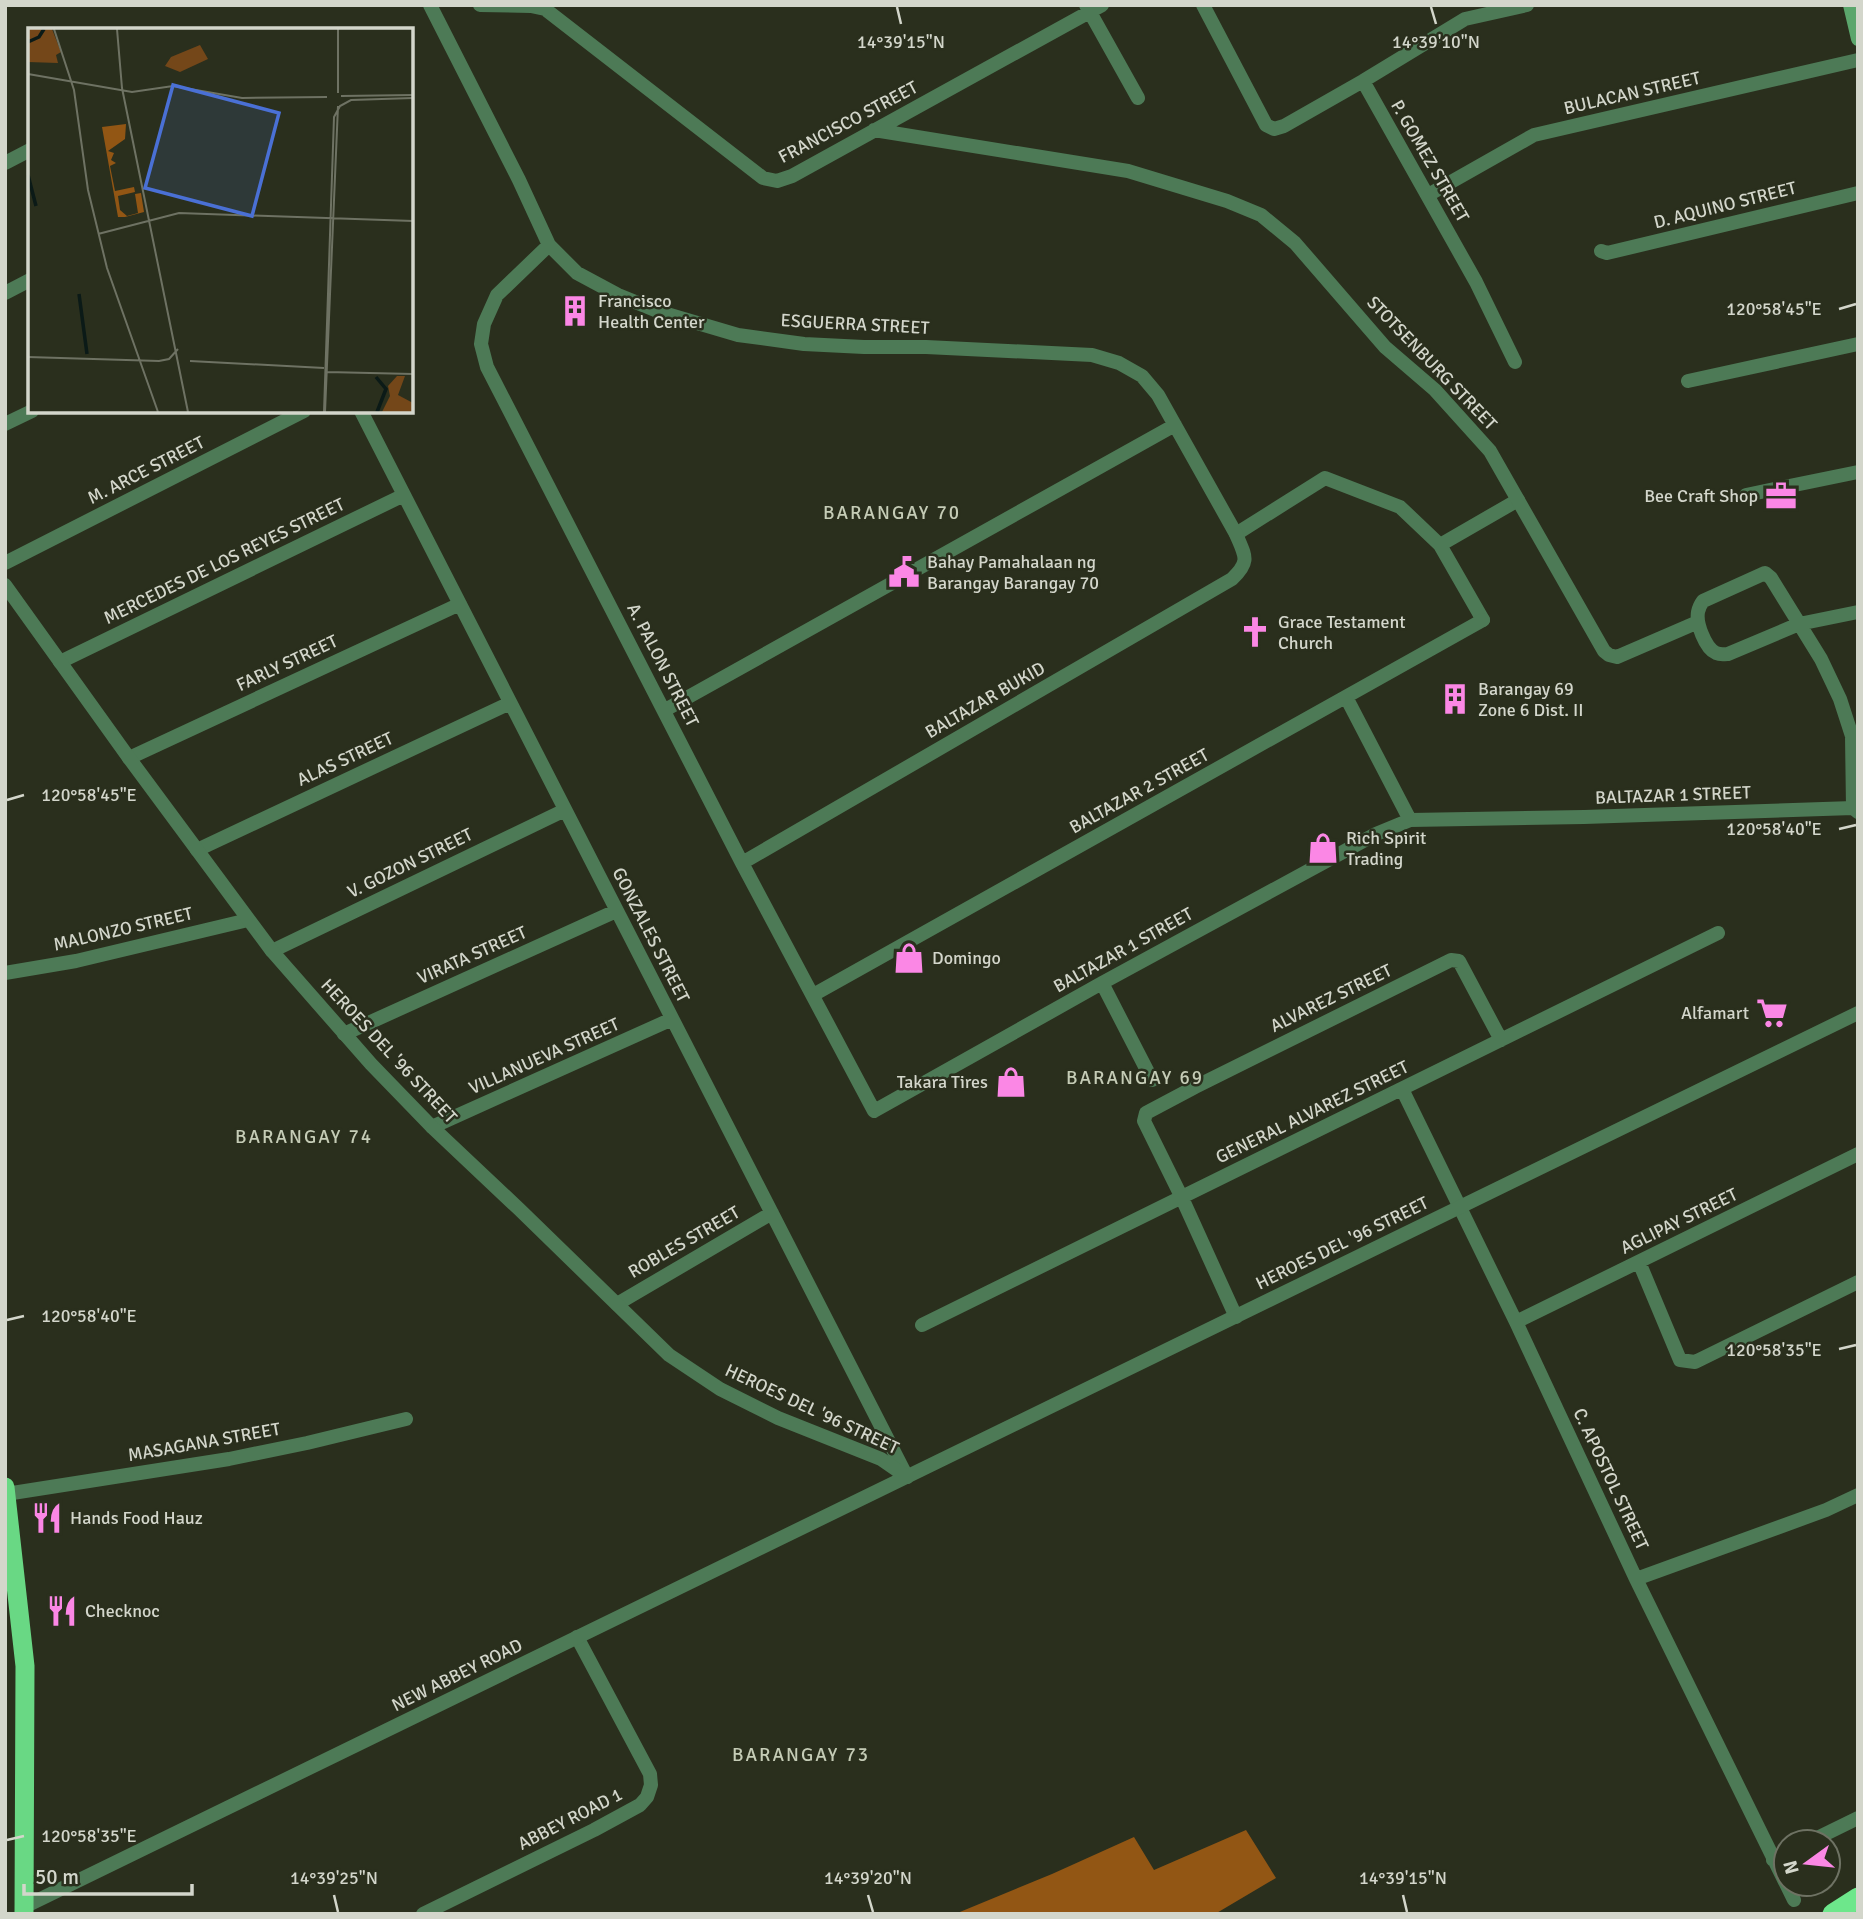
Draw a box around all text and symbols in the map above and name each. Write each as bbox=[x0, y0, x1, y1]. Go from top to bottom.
inset map bbox=[28, 28, 413, 413]
text: 14°39'15"N bbox=[857, 31, 945, 53]
text: 14°39'10"N bbox=[1392, 31, 1480, 53]
street label: BULACAN STREET bbox=[1562, 67, 1703, 119]
street label: FRANCISCO STREET bbox=[775, 76, 921, 168]
street label: P. GOMEZ STREET bbox=[1386, 96, 1474, 226]
street label: D. AQUINO STREET bbox=[1651, 177, 1799, 233]
place label: Francisco Health Center bbox=[598, 290, 705, 333]
street label: STOTSENBURG STREET bbox=[1362, 291, 1502, 435]
building icon: Francisco Health Center bbox=[558, 294, 592, 328]
text: 120°58'45"E bbox=[1726, 298, 1822, 320]
street label: ESGUERRA STREET bbox=[780, 309, 930, 339]
street label: M. ARCE STREET bbox=[84, 431, 208, 509]
office icon: Bee Craft Shop bbox=[1764, 479, 1798, 513]
place label: Bee Craft Shop bbox=[1644, 485, 1758, 507]
street label: MERCEDES DE LOS REYES STREET bbox=[100, 493, 348, 629]
district label: BARANGAY 70 bbox=[823, 501, 961, 525]
place label: Bahay Pamahalaan ng Barangay Barangay 70 bbox=[927, 551, 1099, 594]
public building icon: Bahay Pamahalaan ng Barangay Barangay 70 bbox=[887, 555, 921, 589]
street label: A. PALON STREET bbox=[622, 599, 704, 731]
place label: Grace Testament Church bbox=[1278, 611, 1406, 654]
church icon: Grace Testament Church bbox=[1238, 615, 1272, 649]
street label: FARLY STREET bbox=[233, 630, 341, 696]
street label: BALTAZAR BUKID bbox=[921, 657, 1049, 743]
place label: Barangay 69 Zone 6 Dist. II bbox=[1478, 678, 1583, 721]
building icon: Barangay 69 Zone 6 Dist. II bbox=[1438, 682, 1472, 716]
street label: ALAS STREET bbox=[293, 727, 397, 791]
street label: BALTAZAR 2 STREET bbox=[1065, 743, 1213, 838]
street label: BALTAZAR 1 STREET bbox=[1595, 781, 1751, 809]
text: 120°58'45"E bbox=[41, 784, 137, 806]
text: 120°58'40"E bbox=[1726, 818, 1822, 840]
street label: V. GOZON STREET bbox=[344, 823, 476, 903]
place label: Rich Spirit Trading bbox=[1346, 827, 1426, 870]
shop icon: Rich Spirit Trading bbox=[1306, 831, 1340, 865]
street label: GONZALES STREET bbox=[607, 864, 695, 1006]
street label: MALONZO STREET bbox=[51, 902, 195, 956]
street label: BALTAZAR 1 STREET bbox=[1049, 902, 1197, 997]
street label: VIRATA STREET bbox=[414, 921, 530, 989]
shop icon: Domingo bbox=[892, 941, 926, 975]
place label: Domingo bbox=[932, 947, 1001, 969]
street label: ALVAREZ STREET bbox=[1267, 959, 1396, 1037]
street label: HEROES DEL '96 STREET bbox=[316, 974, 462, 1128]
supermarket icon: Alfamart bbox=[1755, 996, 1789, 1030]
place label: Alfamart bbox=[1681, 1002, 1749, 1024]
street label: VILLANUEVA STREET bbox=[465, 1013, 623, 1099]
street label: GENERAL ALVAREZ STREET bbox=[1212, 1056, 1412, 1168]
shop icon: Takara Tires bbox=[994, 1065, 1028, 1099]
district label: BARANGAY 69 bbox=[1066, 1066, 1204, 1090]
place label: Takara Tires bbox=[897, 1071, 988, 1093]
district label: BARANGAY 74 bbox=[235, 1125, 373, 1149]
street label: AGLIPAY STREET bbox=[1617, 1183, 1741, 1259]
street label: HEROES DEL '96 STREET bbox=[1252, 1192, 1432, 1294]
street label: ROBLES STREET bbox=[624, 1201, 744, 1283]
text: 120°58'40"E bbox=[41, 1305, 137, 1327]
text: 120°58'35"E bbox=[1726, 1339, 1822, 1361]
street label: HEROES DEL '96 STREET bbox=[722, 1359, 903, 1459]
street label: C. APOSTOL STREET bbox=[1569, 1405, 1654, 1554]
street label: MASAGANA STREET bbox=[126, 1418, 282, 1466]
restaurant icon: Hands Food Hauz bbox=[30, 1501, 64, 1535]
place label: Hands Food Hauz bbox=[70, 1507, 203, 1529]
restaurant icon: Checknoc bbox=[45, 1594, 79, 1628]
place label: Checknoc bbox=[85, 1600, 160, 1622]
street label: NEW ABBEY ROAD bbox=[388, 1634, 526, 1716]
district label: BARANGAY 73 bbox=[732, 1743, 870, 1767]
street label: ABBEY ROAD 1 bbox=[514, 1783, 626, 1855]
text: 120°58'35"E bbox=[41, 1825, 137, 1847]
north arrow bbox=[1772, 1828, 1842, 1898]
scale bar bbox=[24, 1853, 192, 1897]
text: N bbox=[1778, 1858, 1805, 1877]
text: 50 m bbox=[35, 1864, 79, 1890]
text: 14°39'25"N bbox=[290, 1867, 378, 1889]
text: 14°39'20"N bbox=[824, 1867, 912, 1889]
text: 14°39'15"N bbox=[1359, 1867, 1447, 1889]

